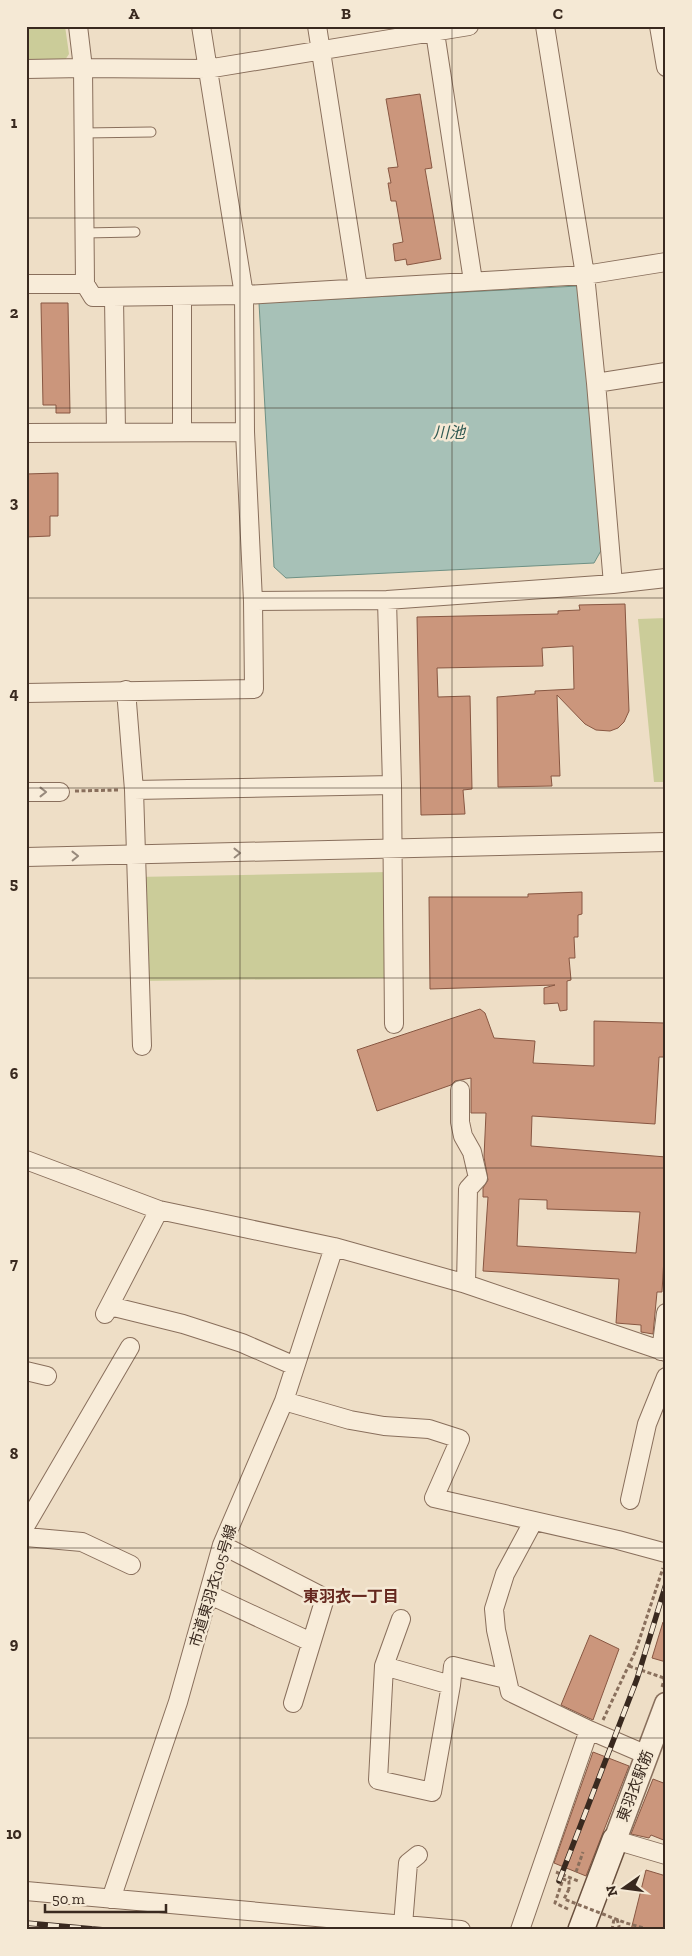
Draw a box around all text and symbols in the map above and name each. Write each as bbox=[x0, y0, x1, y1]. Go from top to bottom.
text: A bbox=[129, 4, 140, 23]
text: B bbox=[341, 4, 351, 23]
text: C bbox=[553, 4, 563, 23]
text: 1 bbox=[11, 113, 18, 132]
text: 2 bbox=[10, 303, 19, 322]
water label: 川池 bbox=[433, 423, 467, 442]
text: 3 bbox=[10, 493, 19, 512]
text: 4 bbox=[9, 684, 19, 703]
one-way arrow bbox=[40, 787, 47, 797]
one-way arrow bbox=[234, 848, 242, 858]
one-way arrow bbox=[72, 851, 79, 861]
text: 5 bbox=[10, 874, 18, 893]
text: 6 bbox=[10, 1064, 19, 1083]
text: 7 bbox=[10, 1254, 18, 1273]
text: 8 bbox=[10, 1444, 19, 1463]
street label: 市道東羽衣105号線 bbox=[186, 1523, 240, 1649]
district label: 東羽衣一丁目 bbox=[303, 1587, 399, 1606]
text: 9 bbox=[10, 1634, 19, 1653]
street label: 東羽衣駅筋 bbox=[613, 1748, 657, 1824]
text: 10 bbox=[6, 1824, 22, 1843]
north arrow bbox=[600, 1864, 650, 1914]
scale bar bbox=[45, 1881, 166, 1913]
text: N bbox=[602, 1883, 621, 1898]
text: 50 m bbox=[52, 1890, 85, 1908]

